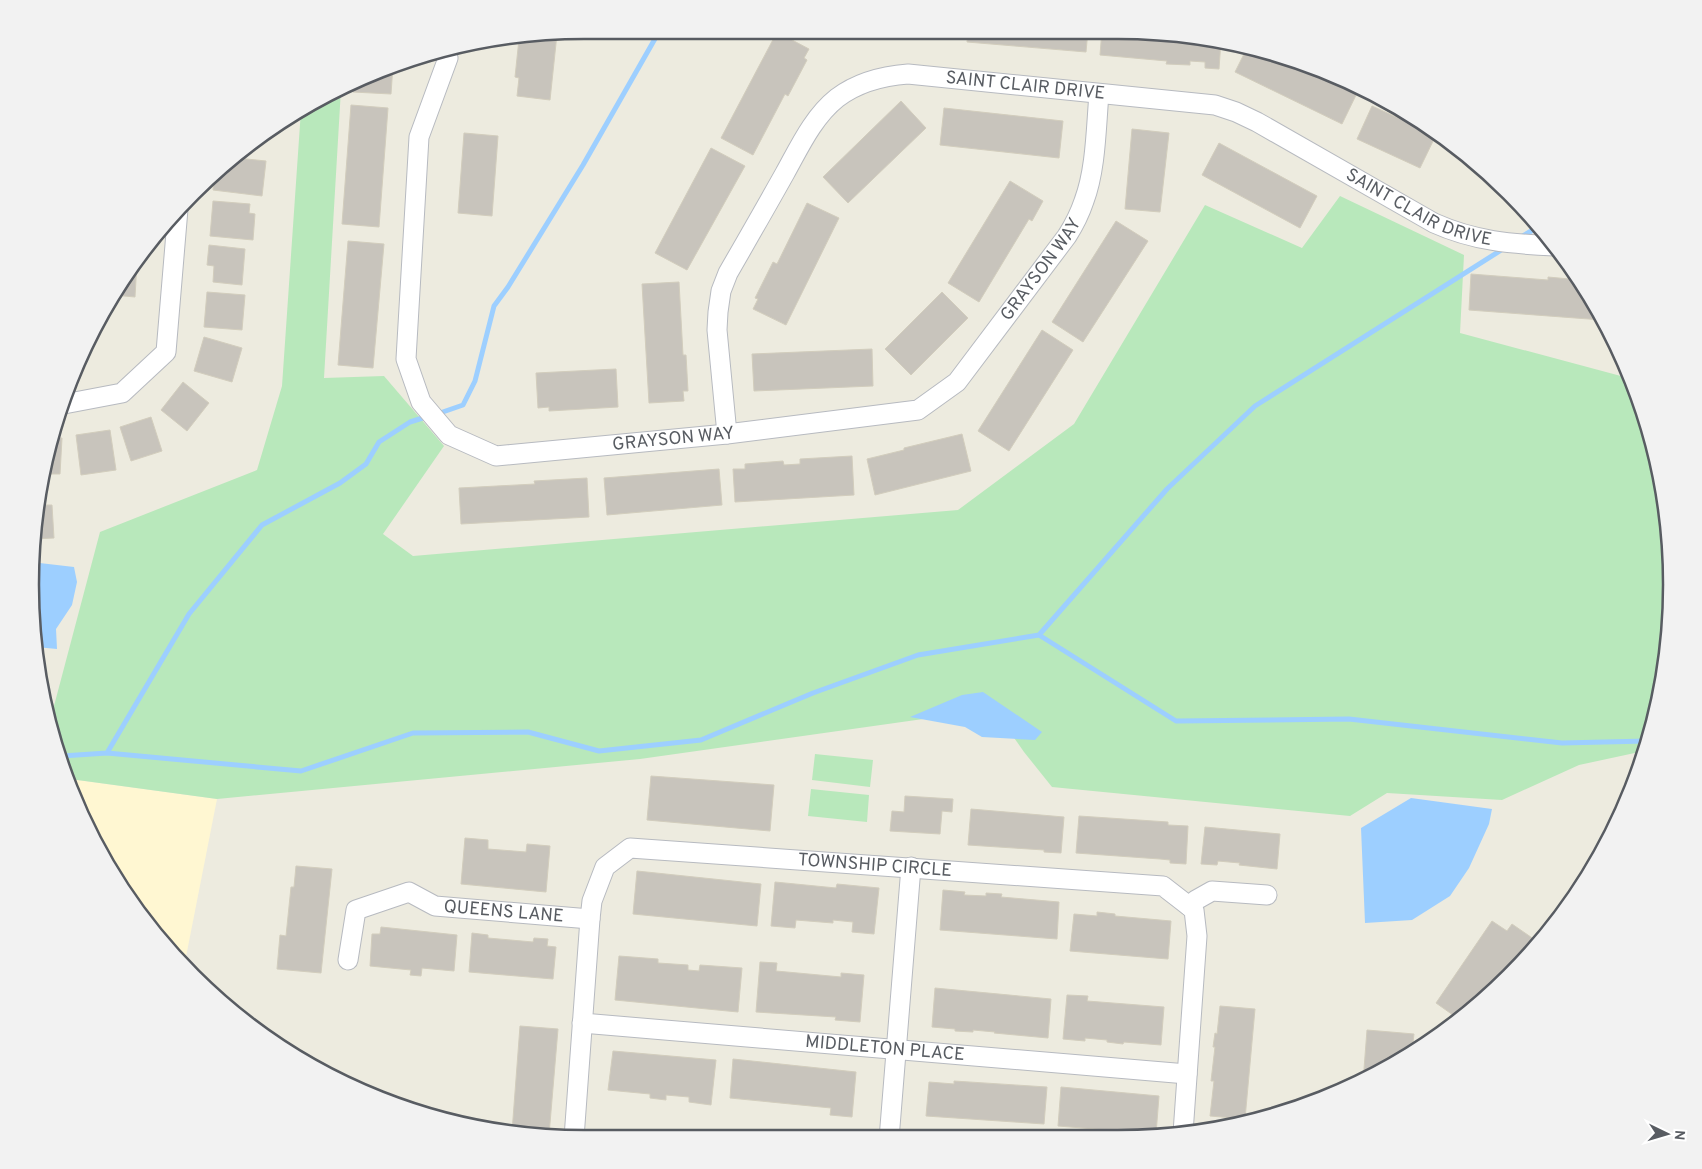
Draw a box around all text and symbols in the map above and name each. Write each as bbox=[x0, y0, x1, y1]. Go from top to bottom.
street label: SAINT CLAIR DRIVE bbox=[944, 66, 1106, 105]
street label: SAINT CLAIR DRIVE bbox=[1342, 163, 1494, 252]
street label: GRAYSON WAY bbox=[996, 214, 1087, 326]
street label: GRAYSON WAY bbox=[611, 422, 736, 456]
street label: TOWNSHIP CIRCLE bbox=[797, 848, 953, 882]
street label: QUEENS LANE bbox=[443, 895, 565, 928]
street label: MIDDLETON PLACE bbox=[804, 1030, 966, 1067]
north arrow bbox=[1642, 1109, 1692, 1159]
text: N bbox=[1670, 1129, 1687, 1141]

